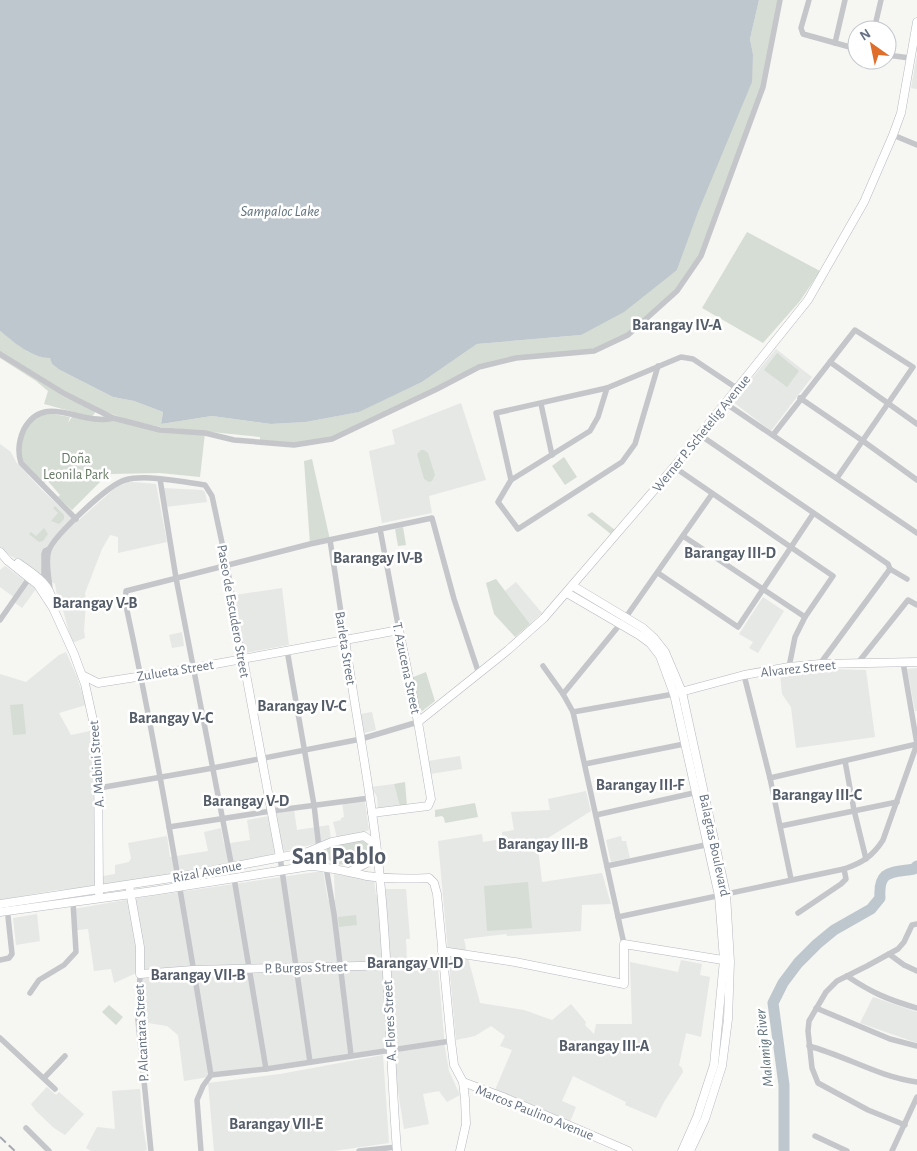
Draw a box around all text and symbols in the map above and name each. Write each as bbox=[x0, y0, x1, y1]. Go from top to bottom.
north arrow bbox=[847, 20, 897, 70]
text: N bbox=[858, 26, 873, 43]
water label: Sampaloc Lake bbox=[241, 204, 320, 219]
district label: Barangay IV-A bbox=[632, 317, 722, 334]
street label: Werner P. Schetelig Avenue bbox=[650, 372, 753, 495]
park label: Doña Leonila Park bbox=[43, 452, 110, 482]
street label: Paseo de Escudero Street bbox=[214, 543, 252, 679]
district label: Barangay III-D bbox=[684, 545, 776, 562]
district label: Barangay IV-B bbox=[333, 550, 423, 567]
district label: Barangay V-B bbox=[52, 595, 138, 612]
street label: Barleta Street bbox=[332, 610, 358, 687]
street label: T. Azucena Street bbox=[390, 621, 423, 716]
street label: Zulueta Street bbox=[136, 658, 215, 684]
street label: Alvarez Street bbox=[760, 658, 837, 680]
district label: Barangay IV-C bbox=[257, 698, 347, 715]
district label: Barangay V-C bbox=[129, 710, 214, 727]
street label: A. Mabini Street bbox=[87, 719, 107, 808]
district label: Barangay III-F bbox=[596, 777, 685, 794]
district label: Barangay III-C bbox=[772, 787, 863, 804]
district label: Barangay V-D bbox=[203, 793, 290, 810]
street label: Balagtas Boulevard bbox=[696, 793, 732, 898]
district label: Barangay III-B bbox=[498, 836, 588, 853]
district label: San Pablo bbox=[292, 845, 386, 869]
street label: Rizal Avenue bbox=[172, 858, 243, 886]
district label: Barangay VII-D bbox=[367, 955, 464, 972]
street label: P. Burgos Street bbox=[264, 960, 348, 976]
district label: Barangay VII-B bbox=[150, 967, 246, 984]
street label: A. Flores Street bbox=[381, 979, 399, 1062]
street label: P. Alcantara Street bbox=[132, 983, 152, 1082]
water label: Malamig River bbox=[753, 1007, 776, 1088]
district label: Barangay III-A bbox=[559, 1038, 650, 1055]
street label: Marcos Paulino Avenue bbox=[474, 1083, 596, 1143]
district label: Barangay VII-E bbox=[229, 1116, 323, 1133]

